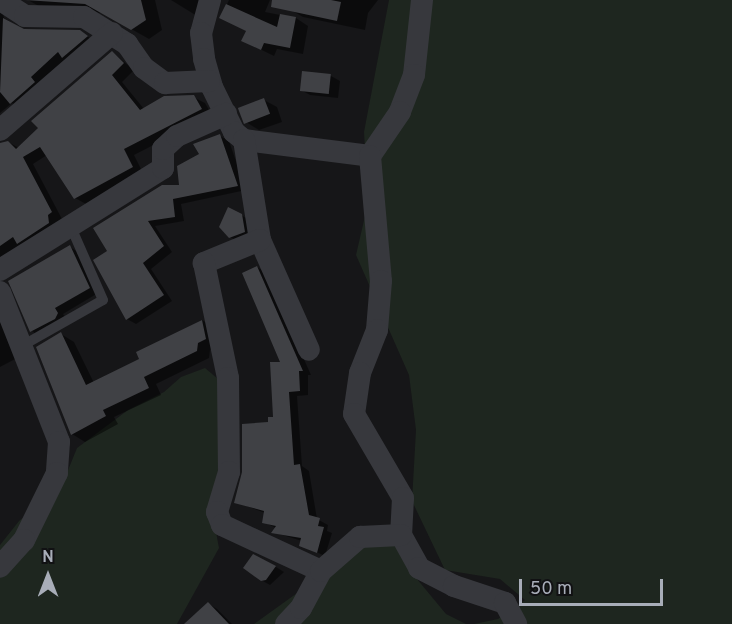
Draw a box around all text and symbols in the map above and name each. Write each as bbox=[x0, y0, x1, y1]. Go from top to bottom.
north arrow bbox=[18, 546, 78, 606]
text: N bbox=[42, 548, 54, 568]
scale bar bbox=[522, 567, 666, 605]
text: 50 m bbox=[530, 578, 572, 601]

